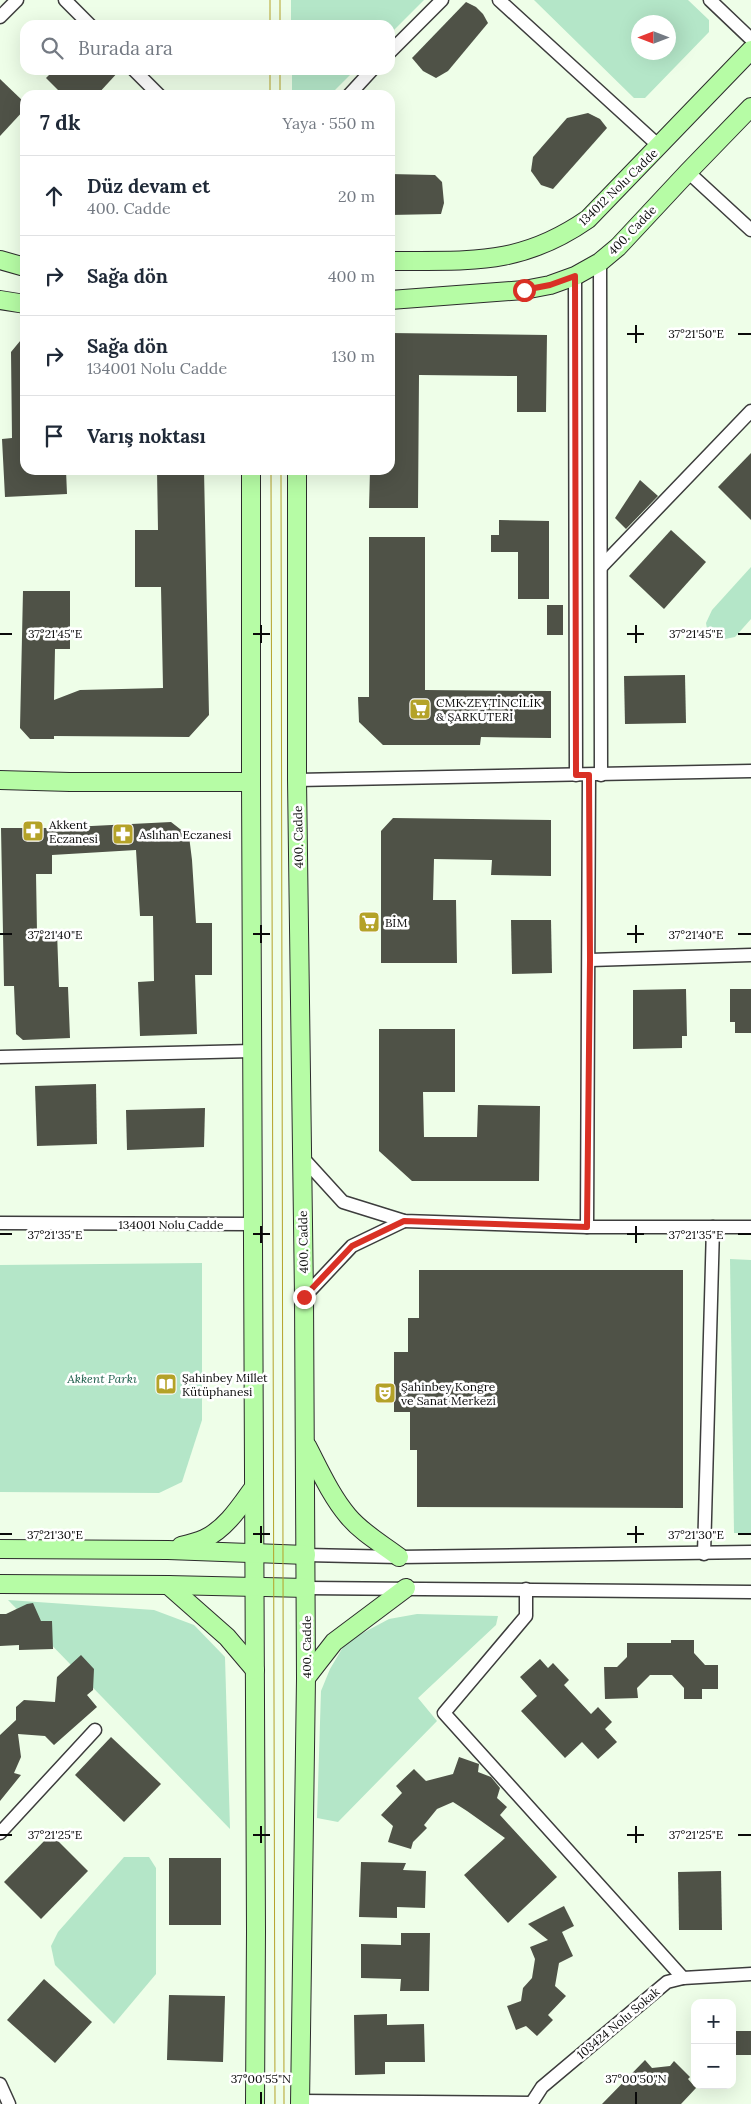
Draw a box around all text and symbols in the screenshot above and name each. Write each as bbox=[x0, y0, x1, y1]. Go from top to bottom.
north arrow bbox=[631, 15, 676, 60]
search box bbox=[20, 20, 395, 75]
icon: search bbox=[38, 34, 66, 62]
text: Burada ara bbox=[78, 36, 173, 60]
text: 7 dk bbox=[40, 109, 80, 136]
text: Yaya · 550 m bbox=[283, 113, 375, 133]
street label: 134012 Nolu Cadde bbox=[575, 145, 661, 229]
text: Düz devam et bbox=[87, 174, 210, 198]
icon: ahead bbox=[40, 182, 68, 210]
text: 20 m bbox=[338, 186, 375, 206]
text: 400. Cadde bbox=[87, 198, 171, 218]
street label: 400. Cadde bbox=[605, 202, 660, 258]
icon: right bbox=[40, 262, 68, 290]
text: Sağa dön bbox=[87, 264, 168, 288]
text: 400 m bbox=[328, 266, 375, 286]
route start bbox=[513, 279, 536, 302]
text: 37°21'50"E bbox=[668, 326, 724, 341]
text: Sağa dön bbox=[87, 334, 168, 358]
icon: right bbox=[40, 342, 68, 370]
text: 130 m bbox=[332, 346, 375, 366]
text: 134001 Nolu Cadde bbox=[87, 358, 227, 378]
icon: arrive bbox=[40, 422, 68, 450]
text: Varış noktası bbox=[87, 424, 206, 448]
text: 37°21'45"E bbox=[28, 626, 82, 641]
text: 37°21'45"E bbox=[669, 626, 723, 641]
place label: CMK ZEYTİNCİLİK & ŞARKÜTERİ bbox=[436, 695, 543, 724]
supermarket icon: CMK ZEYTİNCİLİK & ŞARKÜTERİ bbox=[408, 697, 432, 721]
street label: 400. Cadde bbox=[290, 805, 306, 869]
place label: Akkent Eczanesi bbox=[48, 817, 98, 846]
pharmacy icon: Akkent Eczanesi bbox=[21, 819, 45, 843]
pharmacy icon: Aslıhan Eczanesi bbox=[111, 822, 135, 846]
place label: Aslıhan Eczanesi bbox=[138, 827, 231, 842]
supermarket icon: BİM bbox=[357, 910, 381, 934]
place label: BİM bbox=[385, 915, 407, 930]
text: 37°21'40"E bbox=[27, 927, 83, 942]
text: 37°21'40"E bbox=[668, 927, 724, 942]
street label: 400. Cadde bbox=[295, 1210, 311, 1274]
street label: 134001 Nolu Cadde bbox=[118, 1217, 224, 1232]
text: 37°21'35"E bbox=[28, 1227, 82, 1242]
text: 37°21'35"E bbox=[669, 1227, 723, 1242]
route end bbox=[293, 1286, 316, 1309]
place label: Şahinbey Millet Kütüphanesi bbox=[182, 1370, 268, 1399]
park label: Akkent Parkı bbox=[66, 1371, 137, 1386]
library icon: Şahinbey Millet Kütüphanesi bbox=[154, 1372, 178, 1396]
place label: Şahinbey Kongre ve Sanat Merkezi bbox=[401, 1379, 496, 1408]
theatre icon: Şahinbey Kongre ve Sanat Merkezi bbox=[373, 1381, 397, 1405]
text: 37°21'30"E bbox=[27, 1527, 83, 1542]
text: 37°21'30"E bbox=[668, 1527, 724, 1542]
street label: 400. Cadde bbox=[299, 1615, 314, 1678]
text: 37°21'25"E bbox=[28, 1827, 82, 1842]
text: 37°21'25"E bbox=[669, 1827, 723, 1842]
street label: 103424 Nolu Sokak bbox=[574, 1984, 663, 2062]
map controls bbox=[691, 1999, 736, 2089]
button: + bbox=[691, 1999, 736, 2044]
button: − bbox=[691, 2044, 736, 2089]
text: 37°00'55"N bbox=[231, 2071, 291, 2086]
text: 37°00'50"N bbox=[605, 2071, 667, 2086]

